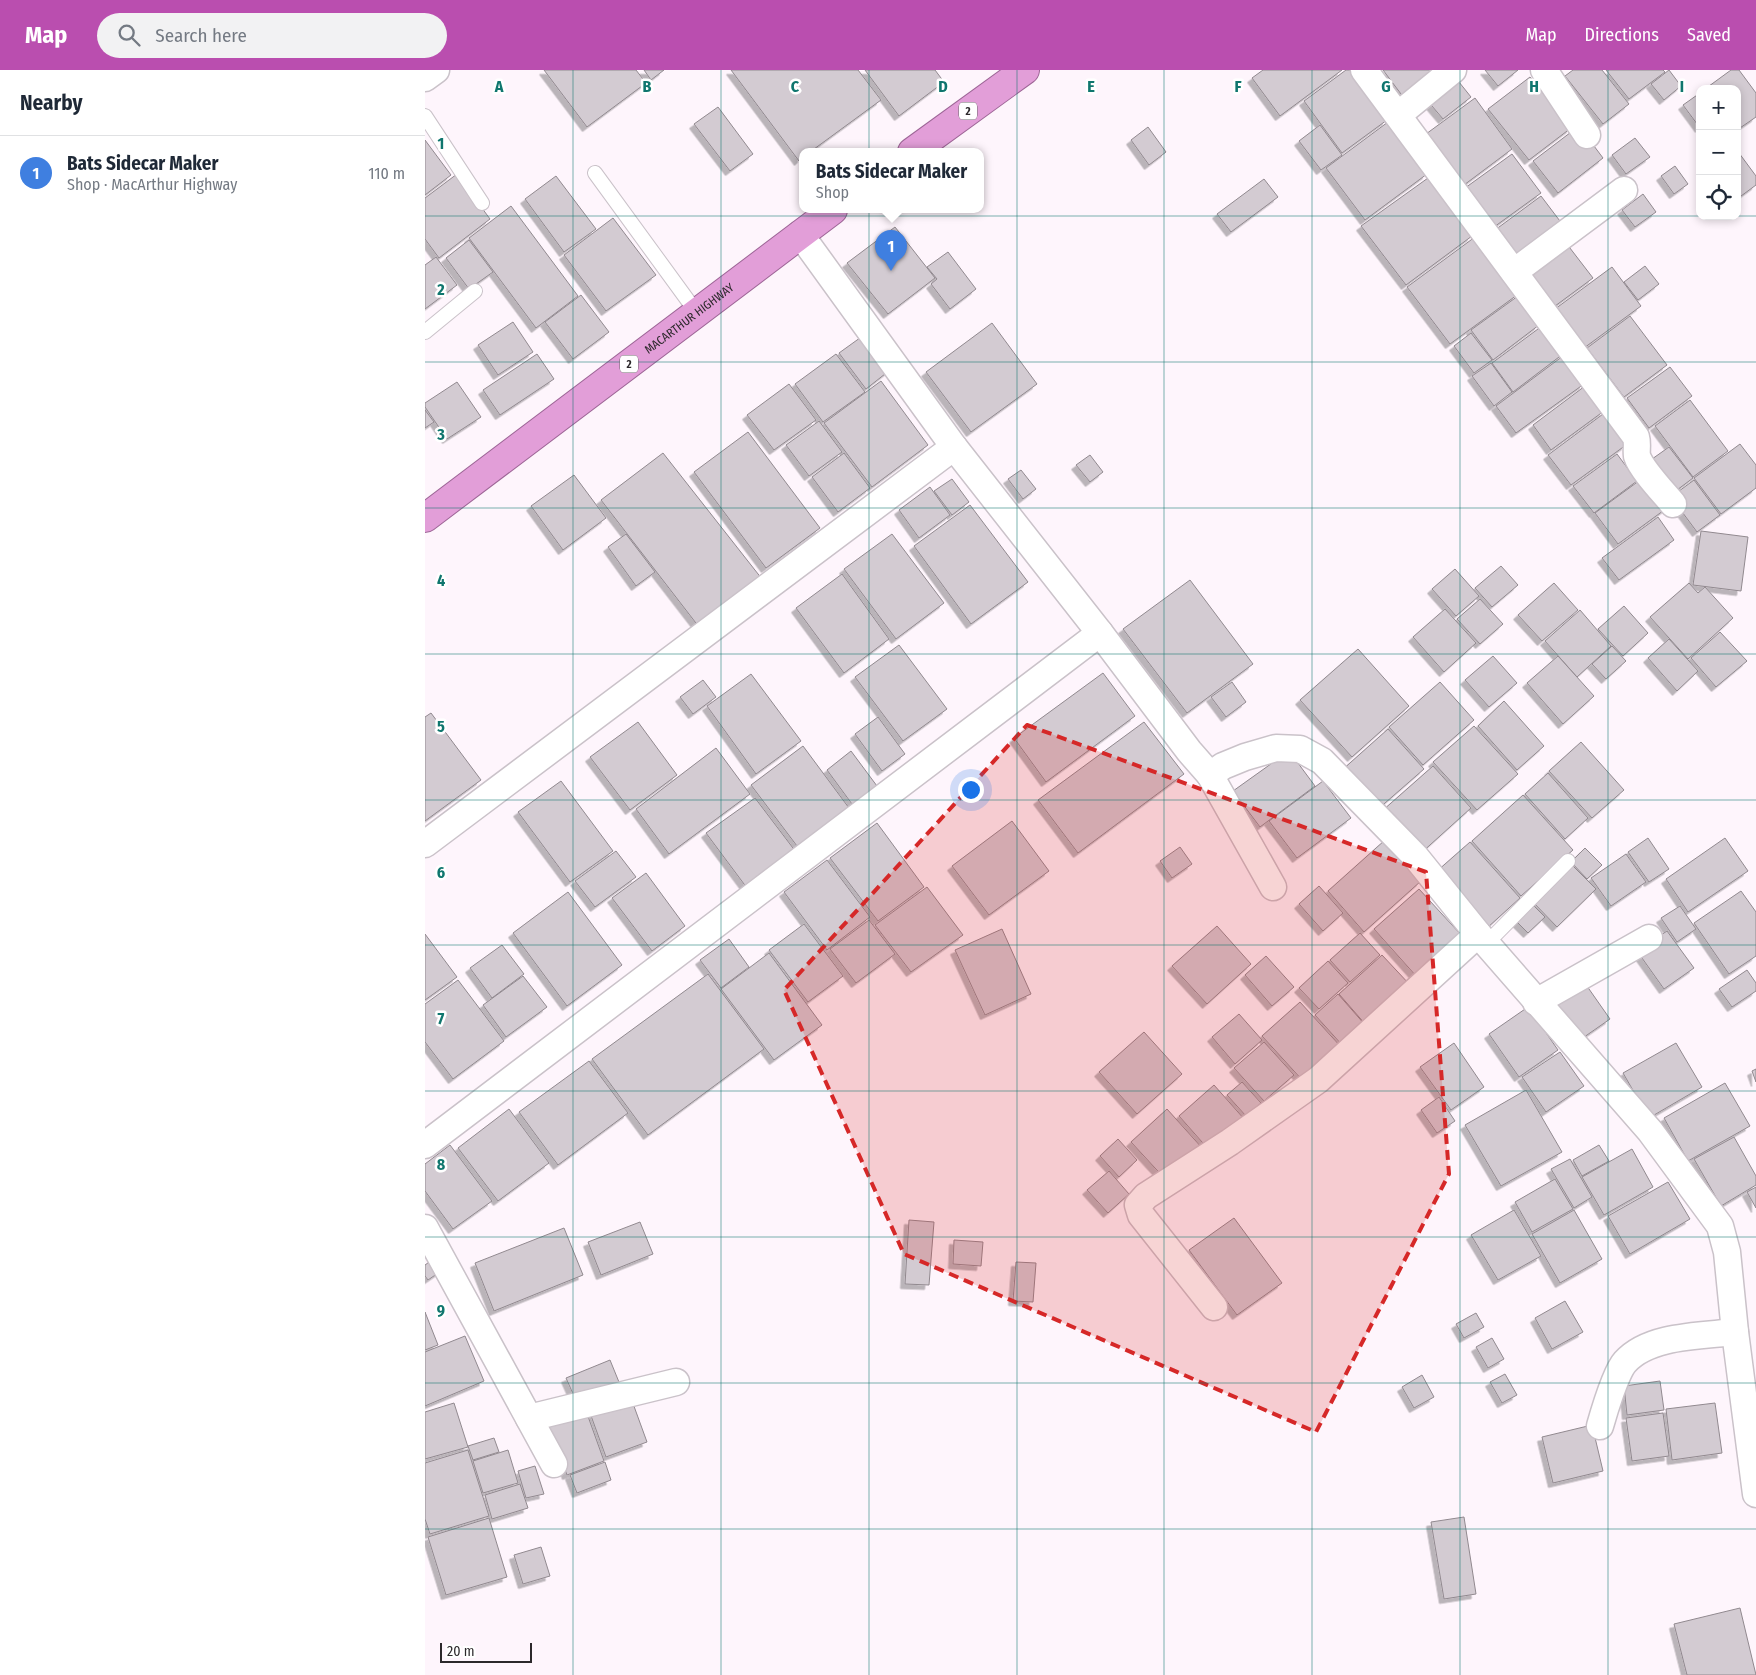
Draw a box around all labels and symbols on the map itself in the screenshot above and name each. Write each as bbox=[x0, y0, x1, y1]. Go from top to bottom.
text: A bbox=[494, 77, 504, 96]
text: B bbox=[643, 77, 652, 96]
text: C bbox=[791, 77, 800, 96]
text: D bbox=[938, 77, 948, 96]
text: E bbox=[1087, 77, 1095, 96]
text: F bbox=[1234, 77, 1242, 96]
text: G bbox=[1381, 77, 1391, 96]
text: H bbox=[1529, 77, 1539, 96]
text: I bbox=[1680, 77, 1684, 96]
road number: 2 bbox=[959, 102, 977, 119]
text: 1 bbox=[438, 134, 444, 153]
pin: 1 bbox=[875, 230, 907, 271]
text: 2 bbox=[436, 280, 445, 299]
street label: MACARTHUR HIGHWAY bbox=[642, 280, 737, 357]
road number: 2 bbox=[620, 356, 638, 372]
text: 3 bbox=[436, 425, 445, 444]
text: 4 bbox=[437, 571, 445, 590]
text: 5 bbox=[437, 717, 445, 736]
your location bbox=[958, 777, 984, 803]
text: 6 bbox=[437, 863, 445, 882]
text: 7 bbox=[438, 1009, 445, 1028]
text: 8 bbox=[437, 1155, 446, 1174]
text: 9 bbox=[437, 1301, 445, 1320]
scale bar bbox=[440, 1640, 533, 1663]

